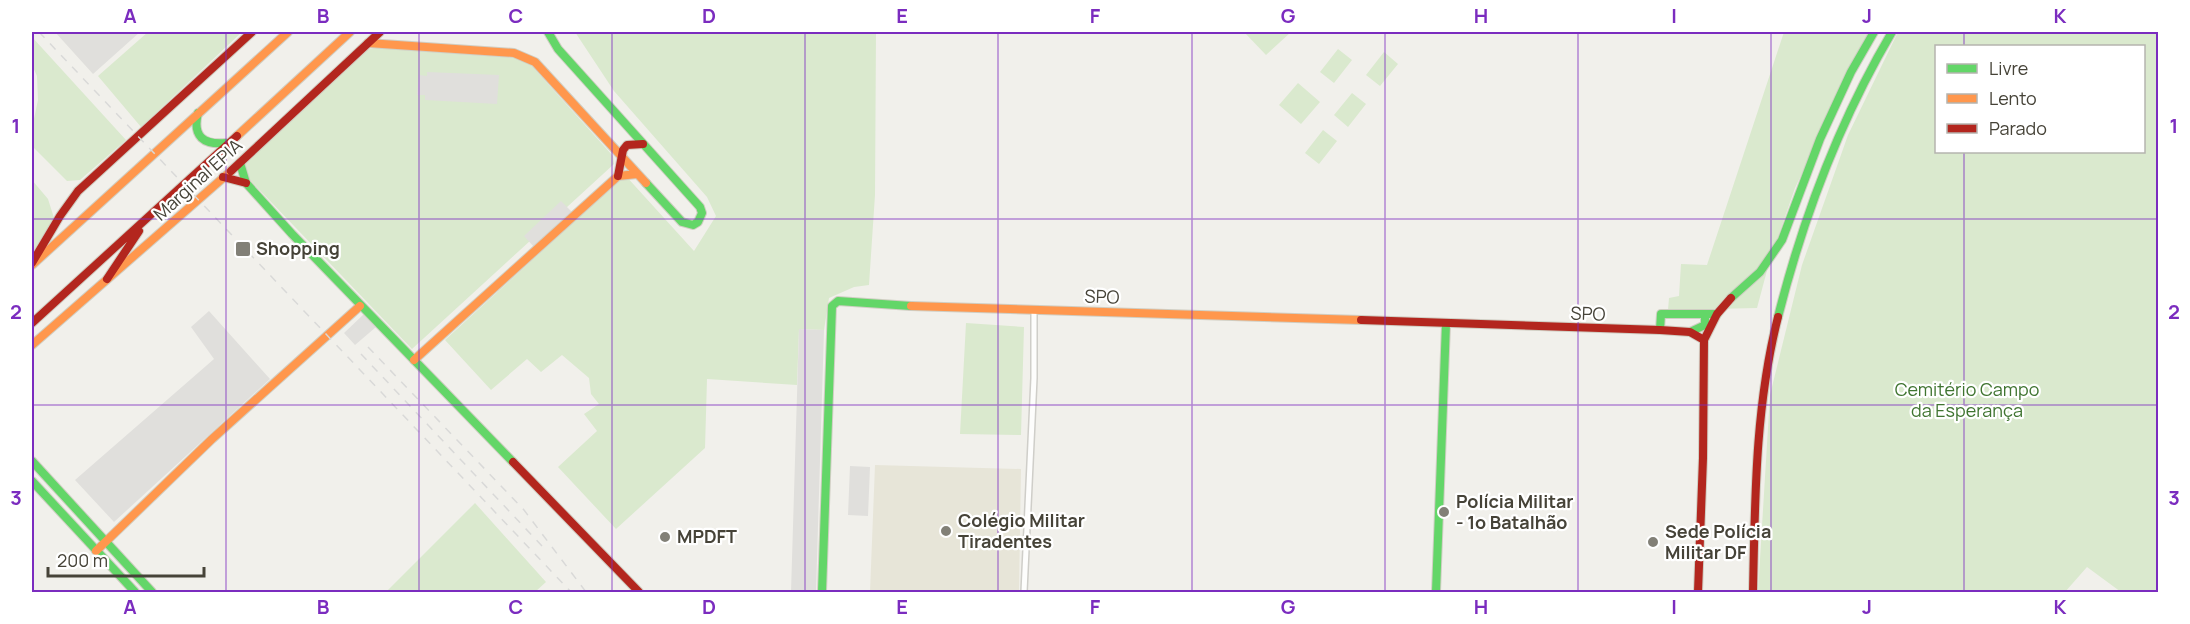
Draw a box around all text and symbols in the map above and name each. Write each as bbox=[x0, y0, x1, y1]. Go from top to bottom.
text: A bbox=[123, 2, 137, 29]
text: B bbox=[317, 2, 330, 29]
text: C bbox=[509, 2, 523, 29]
text: D bbox=[702, 2, 716, 29]
text: E bbox=[896, 2, 908, 29]
text: F bbox=[1090, 2, 1101, 29]
text: G bbox=[1281, 2, 1296, 29]
text: H bbox=[1474, 2, 1488, 29]
text: I bbox=[1671, 2, 1677, 29]
text: J bbox=[1862, 2, 1872, 29]
text: K bbox=[2054, 2, 2067, 29]
legend bbox=[1935, 45, 2145, 153]
text: Livre bbox=[1989, 56, 2028, 80]
text: Lento bbox=[1989, 86, 2037, 110]
text: 1 bbox=[12, 112, 20, 139]
text: 1 bbox=[2170, 112, 2178, 139]
text: Parado bbox=[1989, 116, 2047, 140]
street label: Marginal EPIA bbox=[148, 133, 247, 225]
place label: Shopping bbox=[256, 236, 340, 260]
marker: Shopping bbox=[234, 240, 252, 258]
street label: SPO bbox=[1084, 283, 1120, 309]
text: 2 bbox=[10, 298, 22, 325]
text: 2 bbox=[2168, 298, 2180, 325]
street label: SPO bbox=[1570, 300, 1606, 326]
park label: Cemitério Campo da Esperança bbox=[1895, 377, 2039, 422]
text: 3 bbox=[10, 484, 22, 511]
text: 3 bbox=[2168, 484, 2180, 511]
place label: Polícia Militar - 1o Batalhão bbox=[1456, 489, 1574, 534]
marker: Polícia Militar - 1o Batalhão bbox=[1437, 505, 1451, 519]
place label: Colégio Militar Tiradentes bbox=[958, 508, 1085, 553]
place label: Sede Polícia Militar DF bbox=[1665, 519, 1771, 564]
place label: MPDFT bbox=[677, 524, 737, 548]
marker: Colégio Militar Tiradentes bbox=[939, 524, 953, 538]
marker: MPDFT bbox=[658, 530, 672, 544]
marker: Sede Polícia Militar DF bbox=[1646, 535, 1660, 549]
scale bar bbox=[48, 540, 204, 578]
text: 200 m bbox=[57, 548, 108, 572]
text: A bbox=[123, 593, 137, 620]
text: B bbox=[317, 593, 330, 620]
text: C bbox=[509, 593, 523, 620]
text: D bbox=[702, 593, 716, 620]
text: E bbox=[896, 593, 908, 620]
text: F bbox=[1090, 593, 1101, 620]
text: G bbox=[1281, 593, 1296, 620]
text: H bbox=[1474, 593, 1488, 620]
text: I bbox=[1671, 593, 1677, 620]
text: J bbox=[1862, 593, 1872, 620]
text: K bbox=[2054, 593, 2067, 620]

